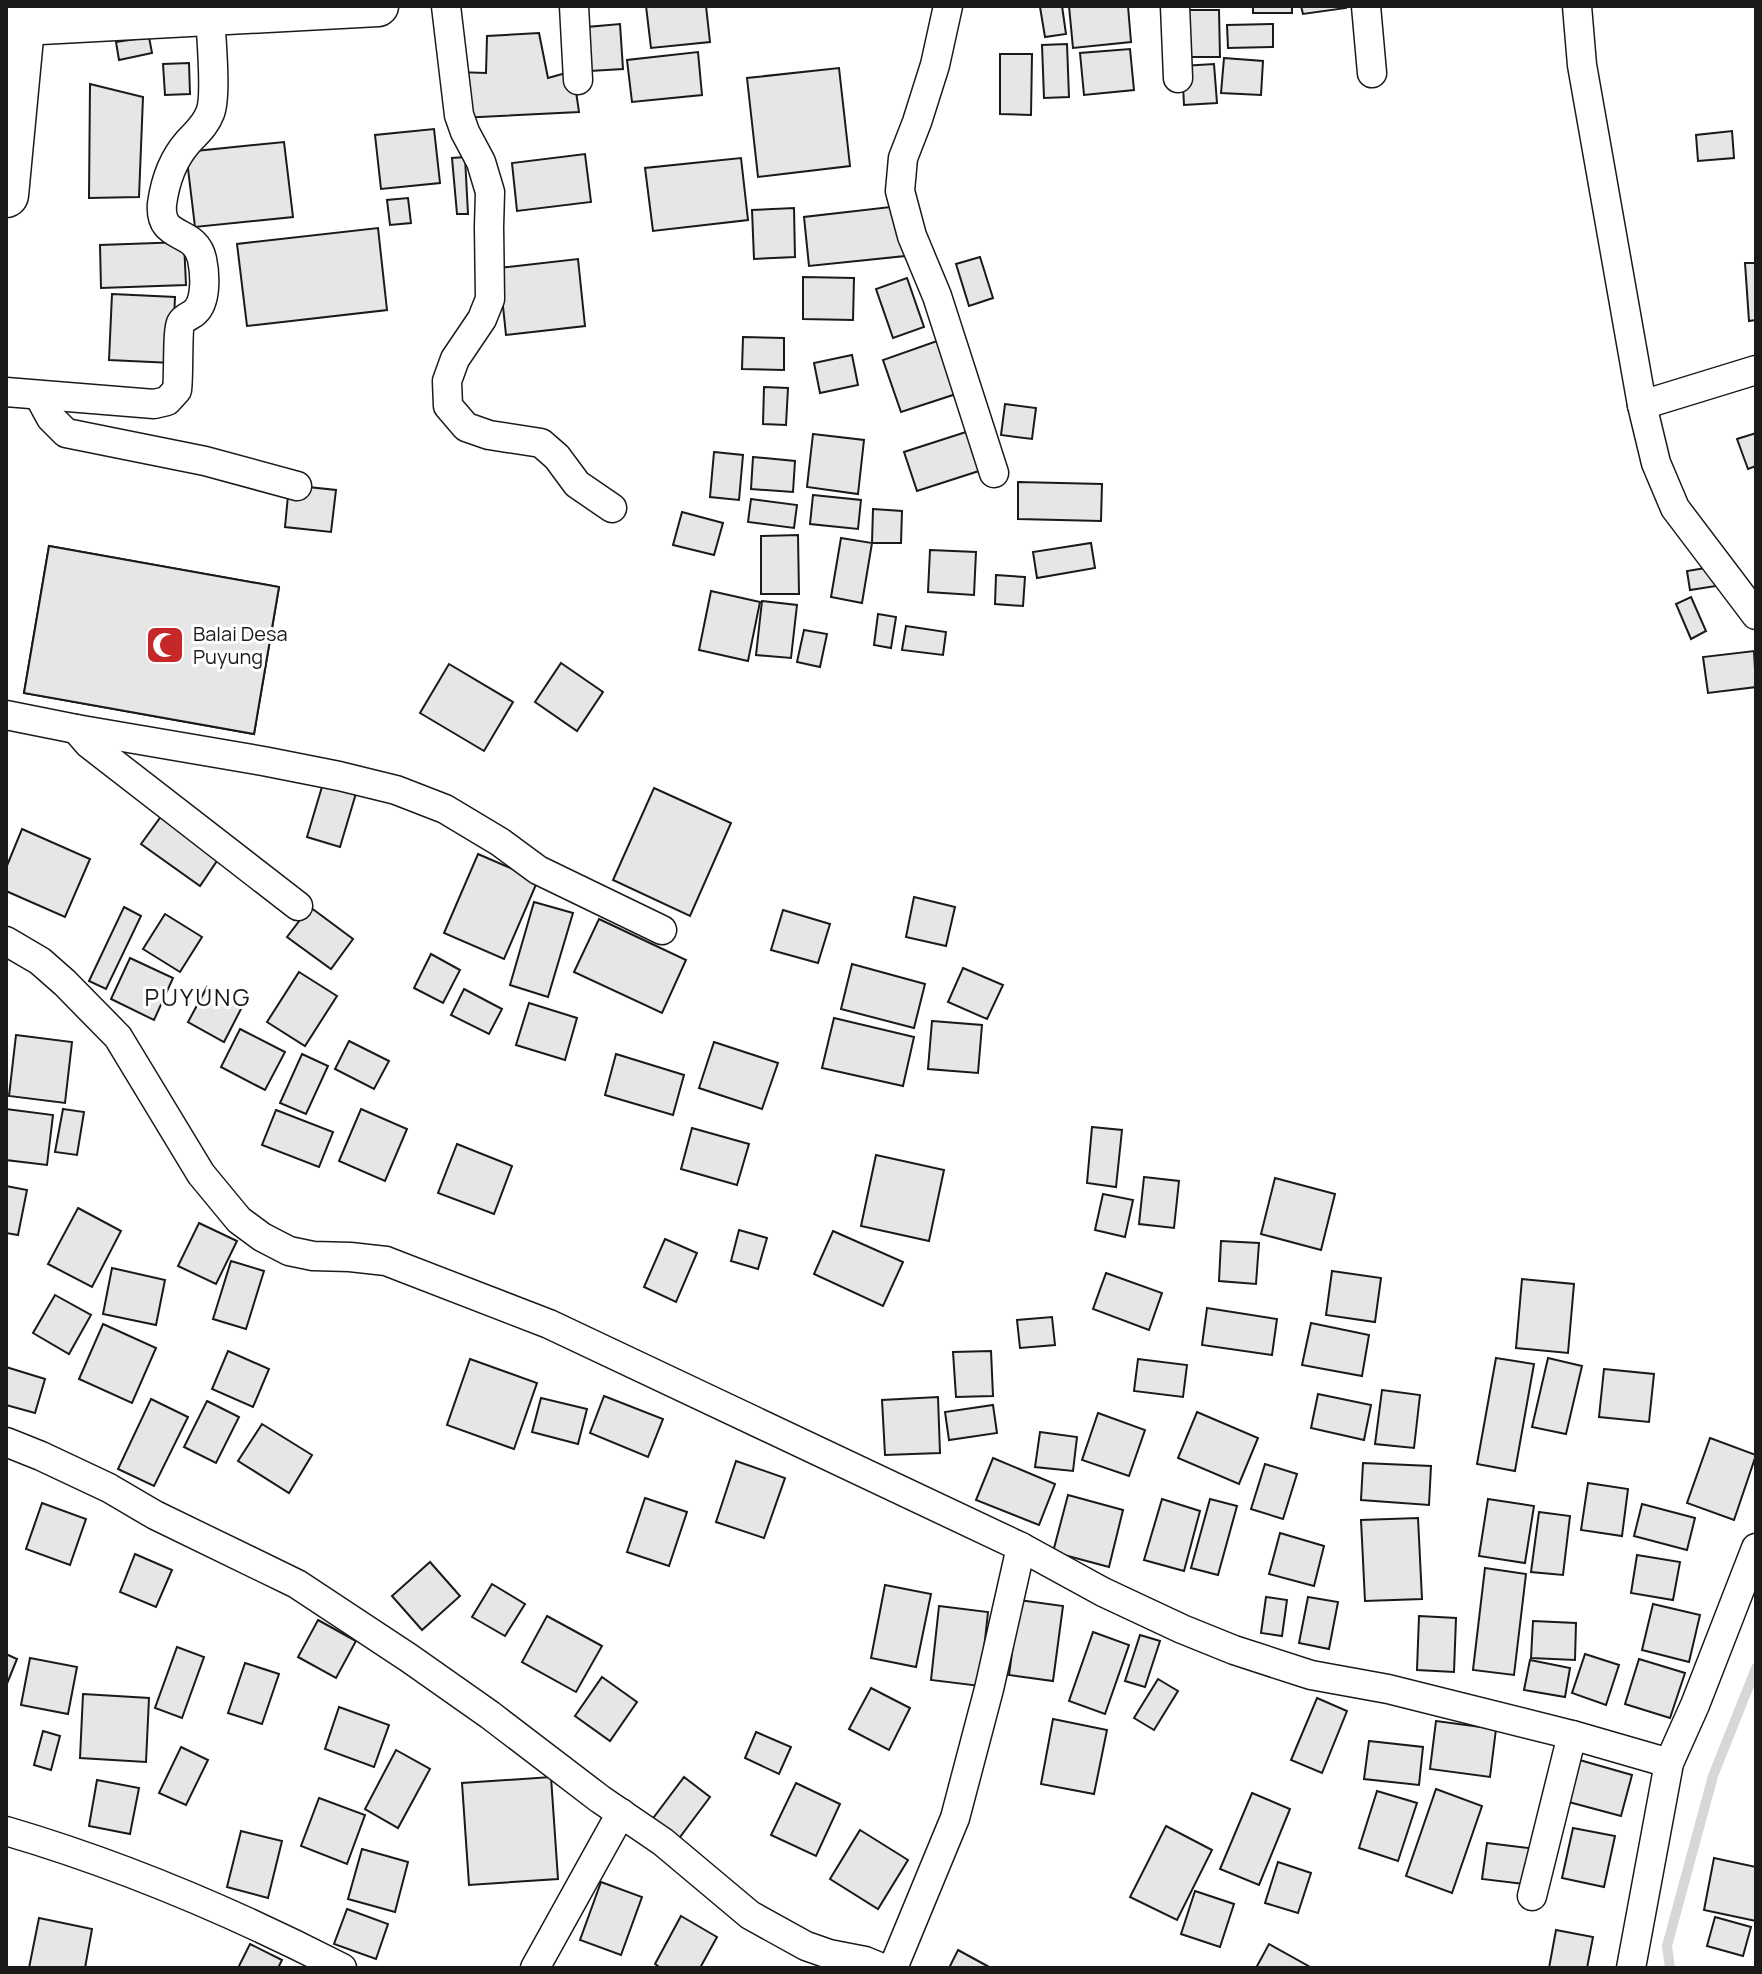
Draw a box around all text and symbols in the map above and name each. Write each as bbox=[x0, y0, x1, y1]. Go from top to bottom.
place label: Balai Desa Puyung bbox=[193, 620, 288, 670]
mosque icon: Balai Desa Puyung bbox=[144, 624, 186, 666]
district label: PUYUNG bbox=[145, 980, 251, 1013]

